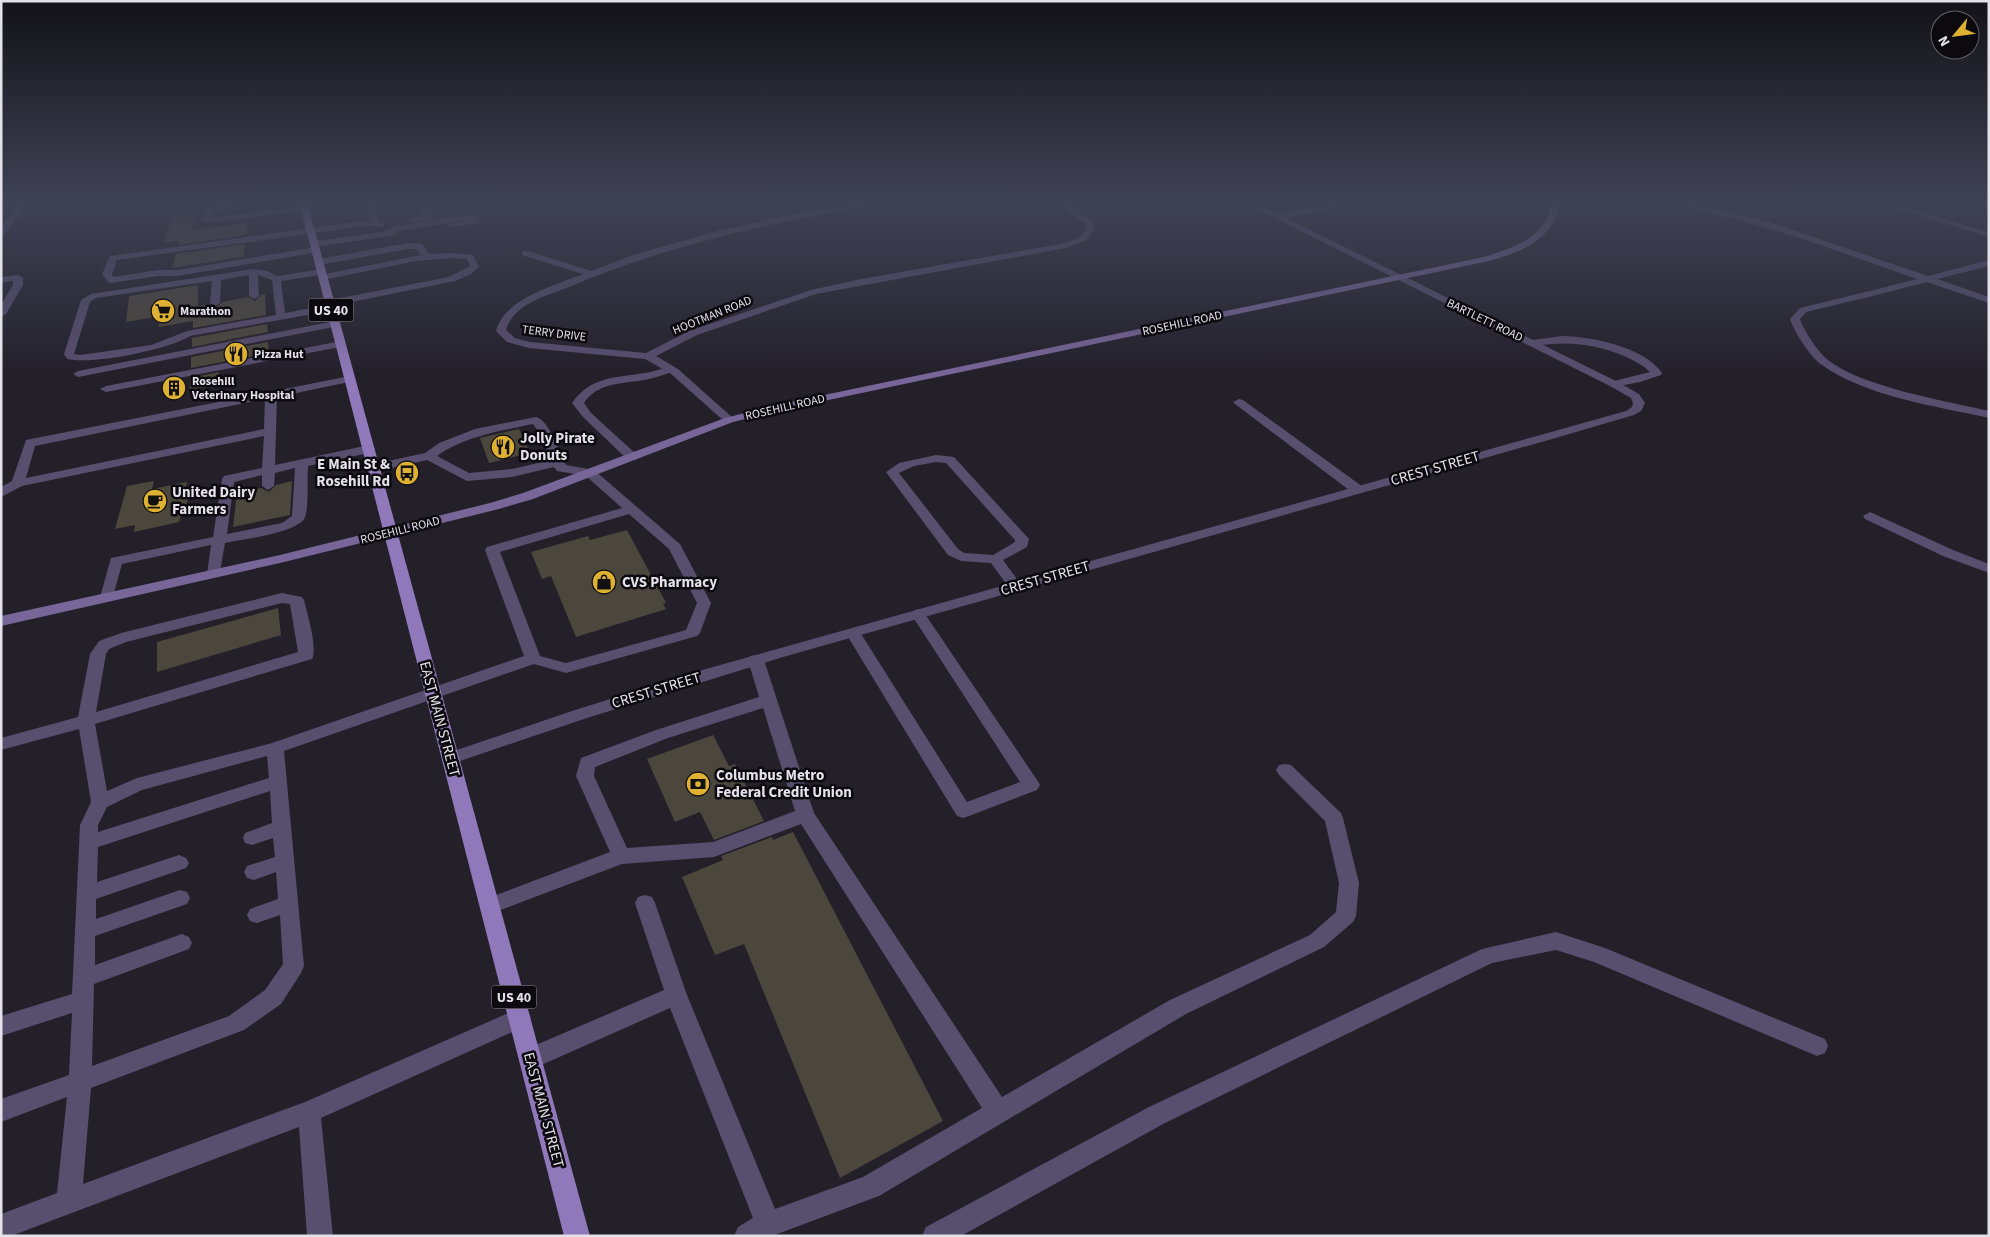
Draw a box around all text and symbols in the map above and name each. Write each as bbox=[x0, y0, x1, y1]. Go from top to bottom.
north arrow bbox=[1930, 10, 1980, 60]
text: N bbox=[1934, 32, 1956, 50]
street label: HOOTMAN ROAD bbox=[670, 292, 754, 339]
street label: BARTLETT ROAD bbox=[1444, 295, 1526, 346]
supermarket icon: Marathon bbox=[150, 298, 176, 324]
road number: US 40 bbox=[308, 298, 354, 322]
place label: Marathon bbox=[180, 303, 231, 320]
street label: ROSEHILL ROAD bbox=[1141, 307, 1224, 340]
street label: TERRY DRIVE bbox=[521, 321, 587, 346]
restaurant icon: Pizza Hut bbox=[223, 341, 249, 367]
place label: Pizza Hut bbox=[254, 346, 304, 363]
place label: Rosehill Veterinary Hospital bbox=[191, 373, 295, 404]
building icon: Rosehill Veterinary Hospital bbox=[161, 375, 187, 401]
street label: ROSEHILL ROAD bbox=[744, 390, 827, 425]
place label: Jolly Pirate Donuts bbox=[520, 428, 595, 466]
restaurant icon: Jolly Pirate Donuts bbox=[490, 434, 516, 460]
street label: CREST STREET bbox=[1388, 446, 1482, 491]
place label: E Main St & Rosehill Rd bbox=[316, 454, 390, 492]
bus stop icon: E Main St & Rosehill Rd bbox=[394, 460, 420, 486]
place label: United Dairy Farmers bbox=[172, 482, 255, 520]
cafe icon: United Dairy Farmers bbox=[142, 488, 168, 514]
street label: ROSEHILL ROAD bbox=[359, 512, 442, 549]
street label: CREST STREET bbox=[998, 556, 1092, 601]
shop icon: CVS Pharmacy bbox=[591, 569, 617, 595]
place label: CVS Pharmacy bbox=[622, 572, 717, 593]
street label: EAST MAIN STREET bbox=[414, 659, 465, 779]
street label: CREST STREET bbox=[609, 667, 703, 714]
place label: Columbus Metro Federal Credit Union bbox=[716, 765, 852, 803]
bank icon: Columbus Metro Federal Credit Union bbox=[685, 771, 711, 797]
road number: US 40 bbox=[492, 986, 536, 1009]
street label: EAST MAIN STREET bbox=[518, 1050, 569, 1170]

